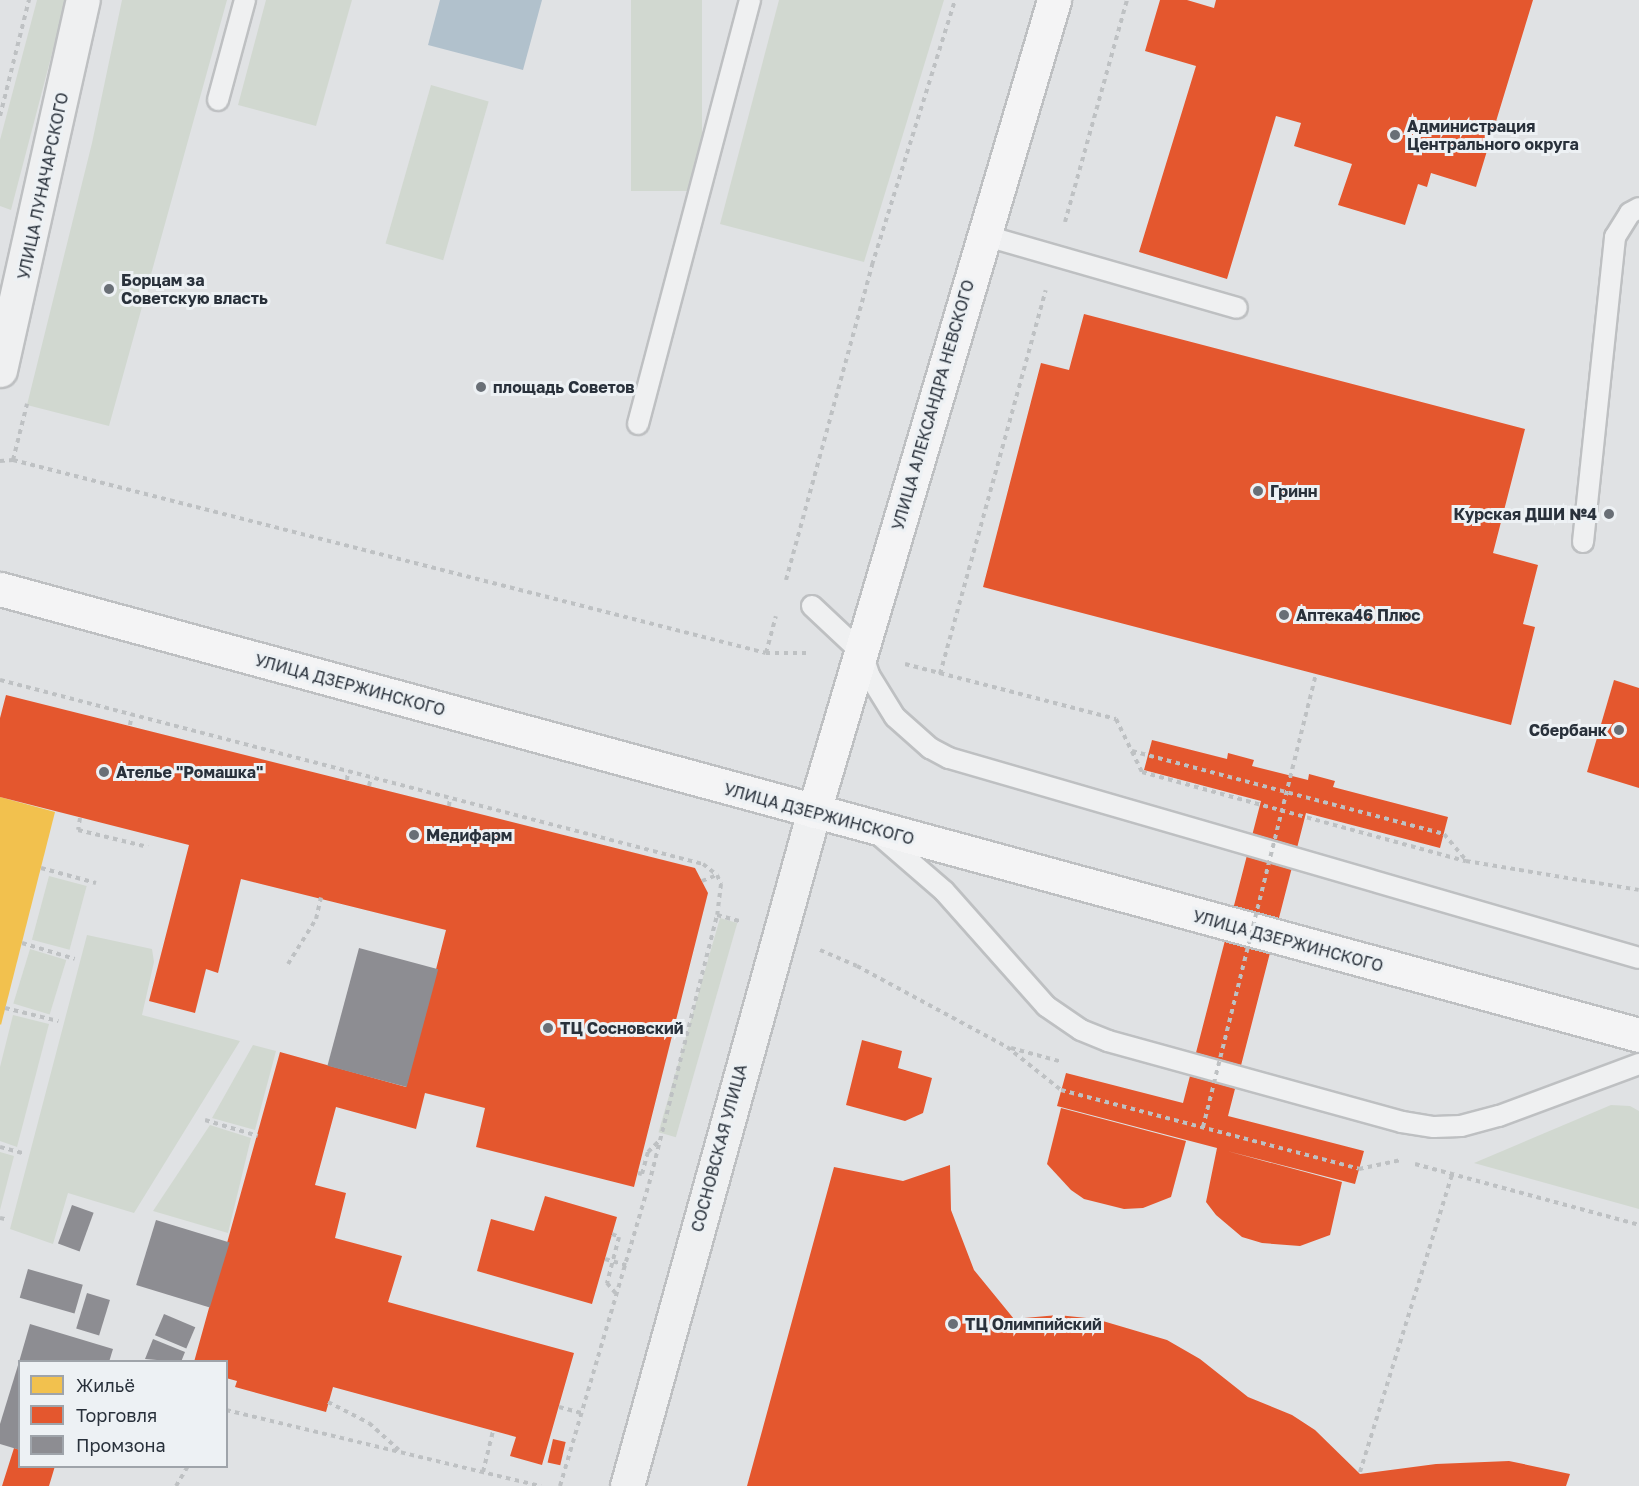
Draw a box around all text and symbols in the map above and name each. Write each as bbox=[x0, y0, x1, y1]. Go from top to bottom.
street label: УЛИЦА ЛУНАЧАРСКОГО bbox=[14, 91, 72, 281]
place label: Администрация Центрального округа bbox=[1407, 116, 1579, 154]
marker: Администрация Центрального округа bbox=[1388, 128, 1402, 142]
place label: Борцам за Советскую власть bbox=[121, 270, 268, 308]
street label: УЛИЦА АЛЕКСАНДРА НЕВСКОГО bbox=[888, 278, 978, 532]
marker: Борцам за Советскую власть bbox=[102, 282, 116, 296]
place label: площадь Советов bbox=[493, 377, 635, 397]
marker: площадь Советов bbox=[474, 380, 488, 394]
place label: Гринн bbox=[1270, 481, 1317, 501]
marker: Гринн bbox=[1251, 484, 1265, 498]
place label: Курская ДШИ №4 bbox=[1453, 504, 1597, 524]
marker: Курская ДШИ №4 bbox=[1602, 507, 1616, 521]
place label: Аптека46 Плюс bbox=[1296, 605, 1420, 625]
marker: Аптека46 Плюс bbox=[1277, 608, 1291, 622]
street label: УЛИЦА ДЗЕРЖИНСКОГО bbox=[253, 650, 447, 720]
place label: Сбербанк bbox=[1529, 720, 1607, 740]
marker: Сбербанк bbox=[1612, 723, 1626, 737]
place label: Ателье "Ромашка" bbox=[116, 762, 263, 782]
marker: Ателье "Ромашка" bbox=[97, 765, 111, 779]
street label: УЛИЦА ДЗЕРЖИНСКОГО bbox=[722, 779, 916, 849]
place label: Медифарм bbox=[426, 825, 512, 845]
marker: Медифарм bbox=[407, 828, 421, 842]
street label: УЛИЦА ДЗЕРЖИНСКОГО bbox=[1191, 906, 1385, 976]
place label: ТЦ Сосновский bbox=[560, 1018, 684, 1038]
marker: ТЦ Сосновский bbox=[541, 1021, 555, 1035]
street label: СОСНОВСКАЯ УЛИЦА bbox=[687, 1062, 751, 1234]
place label: ТЦ Олимпийский bbox=[965, 1314, 1102, 1334]
marker: ТЦ Олимпийский bbox=[946, 1317, 960, 1331]
legend bbox=[18, 1360, 228, 1468]
text: Жильё bbox=[76, 1374, 135, 1396]
text: Торговля bbox=[76, 1404, 157, 1426]
text: Промзона bbox=[76, 1434, 166, 1456]

